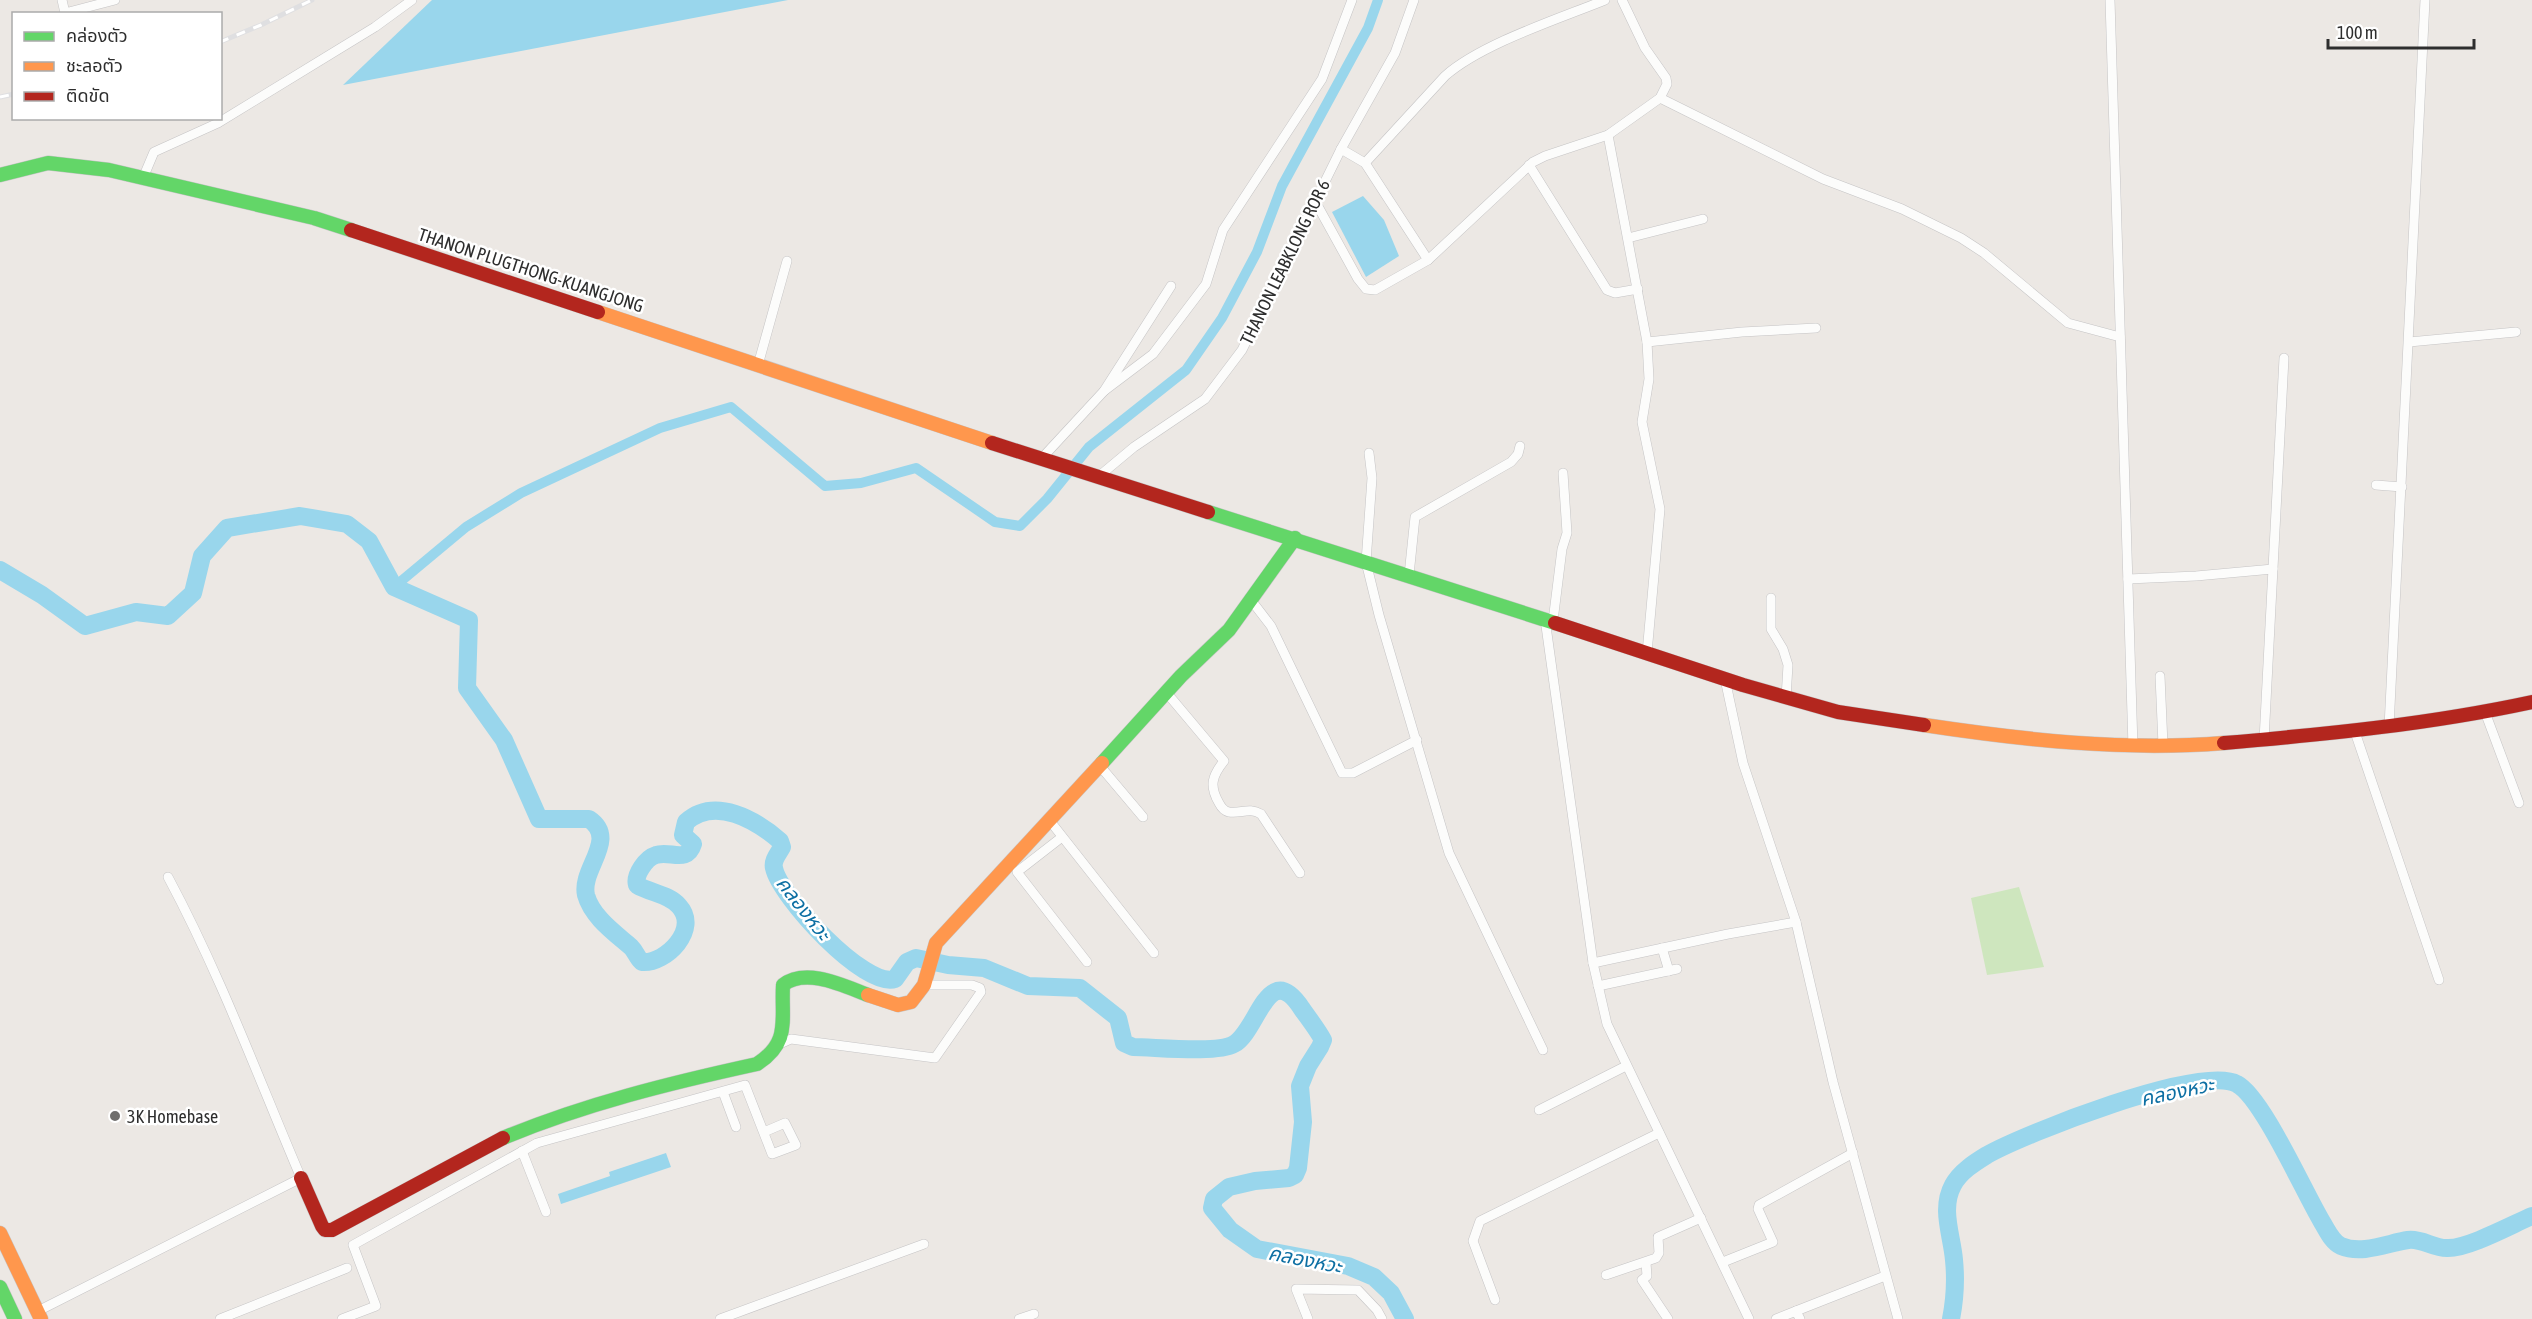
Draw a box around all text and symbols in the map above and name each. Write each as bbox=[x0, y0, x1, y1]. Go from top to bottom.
legend bbox=[12, 12, 222, 120]
scale bar bbox=[2328, 12, 2474, 50]
text: 100 m bbox=[2337, 22, 2378, 43]
text: คล่องตัว bbox=[66, 25, 128, 46]
text: ชะลอตัว bbox=[66, 55, 123, 76]
text: ติดขัด bbox=[66, 85, 109, 106]
street label: THANON LEABKLONG ROR 6 bbox=[1236, 176, 1334, 348]
street label: THANON PLUGTHONG-KUANGJONG bbox=[416, 224, 646, 316]
water label: คลองหวะ bbox=[772, 872, 837, 946]
water label: คลองหวะ bbox=[2138, 1072, 2218, 1110]
place label: 3K Homebase bbox=[127, 1106, 218, 1127]
marker: 3K Homebase bbox=[108, 1109, 122, 1123]
water label: คลองหวะ bbox=[1266, 1241, 1346, 1278]

